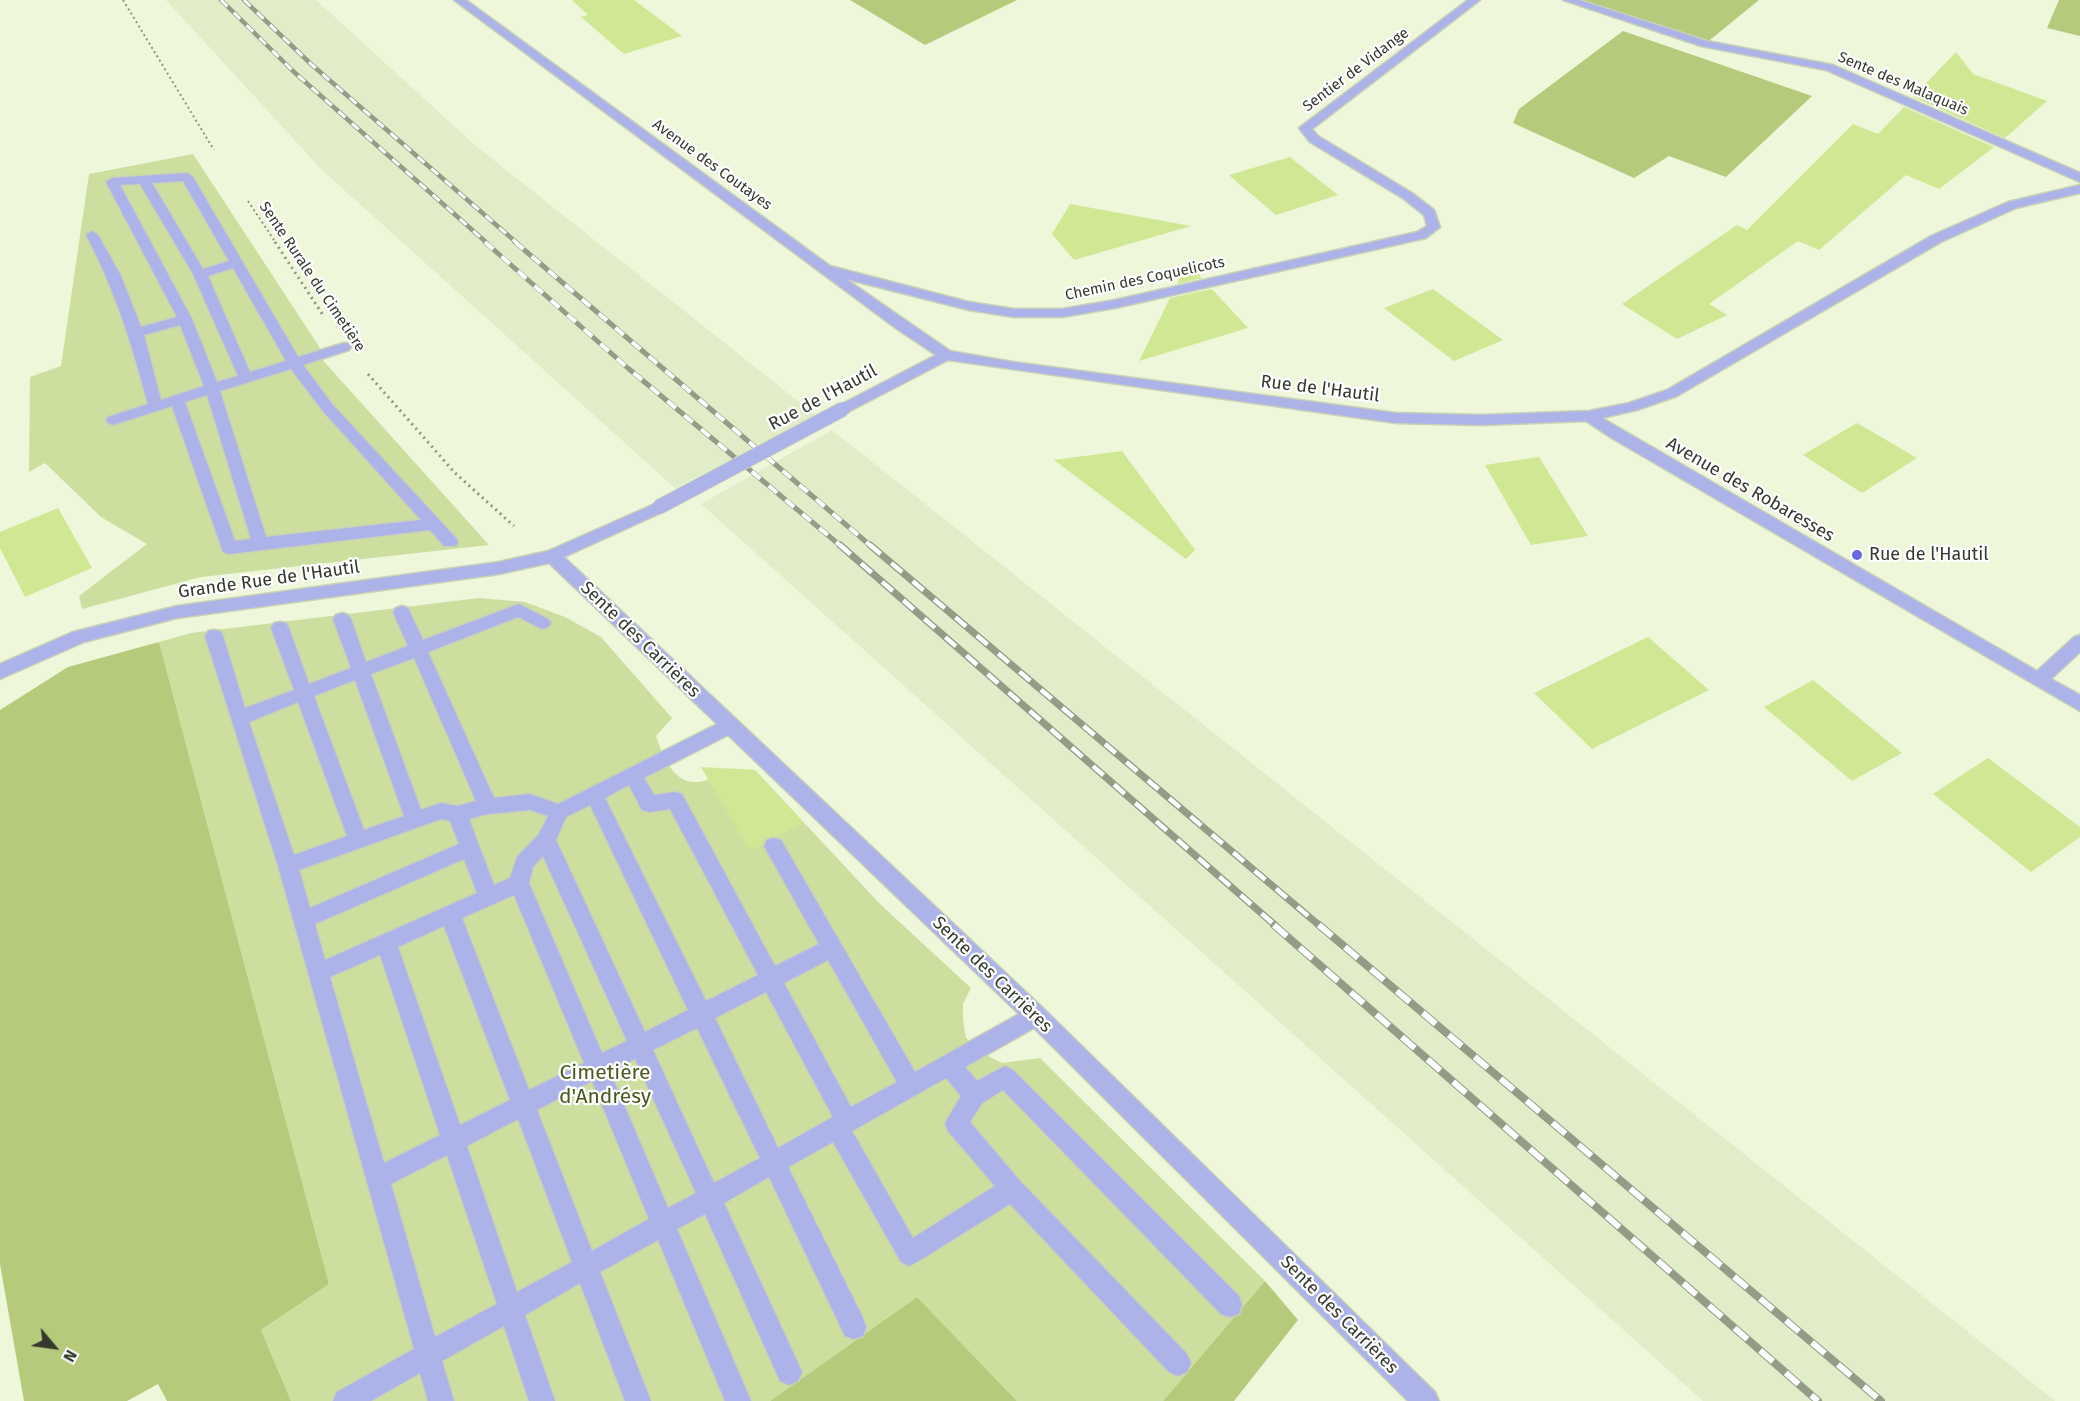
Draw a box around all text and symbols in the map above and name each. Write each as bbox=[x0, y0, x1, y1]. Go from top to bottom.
street label: Sentier de Vidange bbox=[1299, 24, 1413, 116]
street label: Sente des Malaquais bbox=[1835, 48, 1971, 120]
street label: Avenue des Coutayes bbox=[649, 116, 775, 214]
street label: Sente Rurale du Cimetière bbox=[255, 199, 369, 355]
street label: Chemin des Coquelicots bbox=[1064, 253, 1226, 305]
street label: Rue de l'Hautil bbox=[765, 360, 881, 436]
street label: Rue de l'Hautil bbox=[1259, 371, 1381, 407]
street label: Avenue des Robaresses bbox=[1662, 433, 1838, 547]
place label: Rue de l'Hautil bbox=[1869, 544, 1989, 566]
marker: Rue de l'Hautil bbox=[1850, 548, 1864, 562]
street label: Grande Rue de l'Hautil bbox=[177, 557, 361, 603]
street label: Sente des Carrières bbox=[576, 577, 704, 703]
street label: Sente des Carrières bbox=[928, 912, 1056, 1038]
park label: Cimetière d'Andrésy bbox=[559, 1060, 651, 1110]
street label: Sente des Carrières bbox=[1276, 1252, 1402, 1378]
north arrow bbox=[24, 1317, 84, 1377]
text: N bbox=[59, 1347, 81, 1365]

